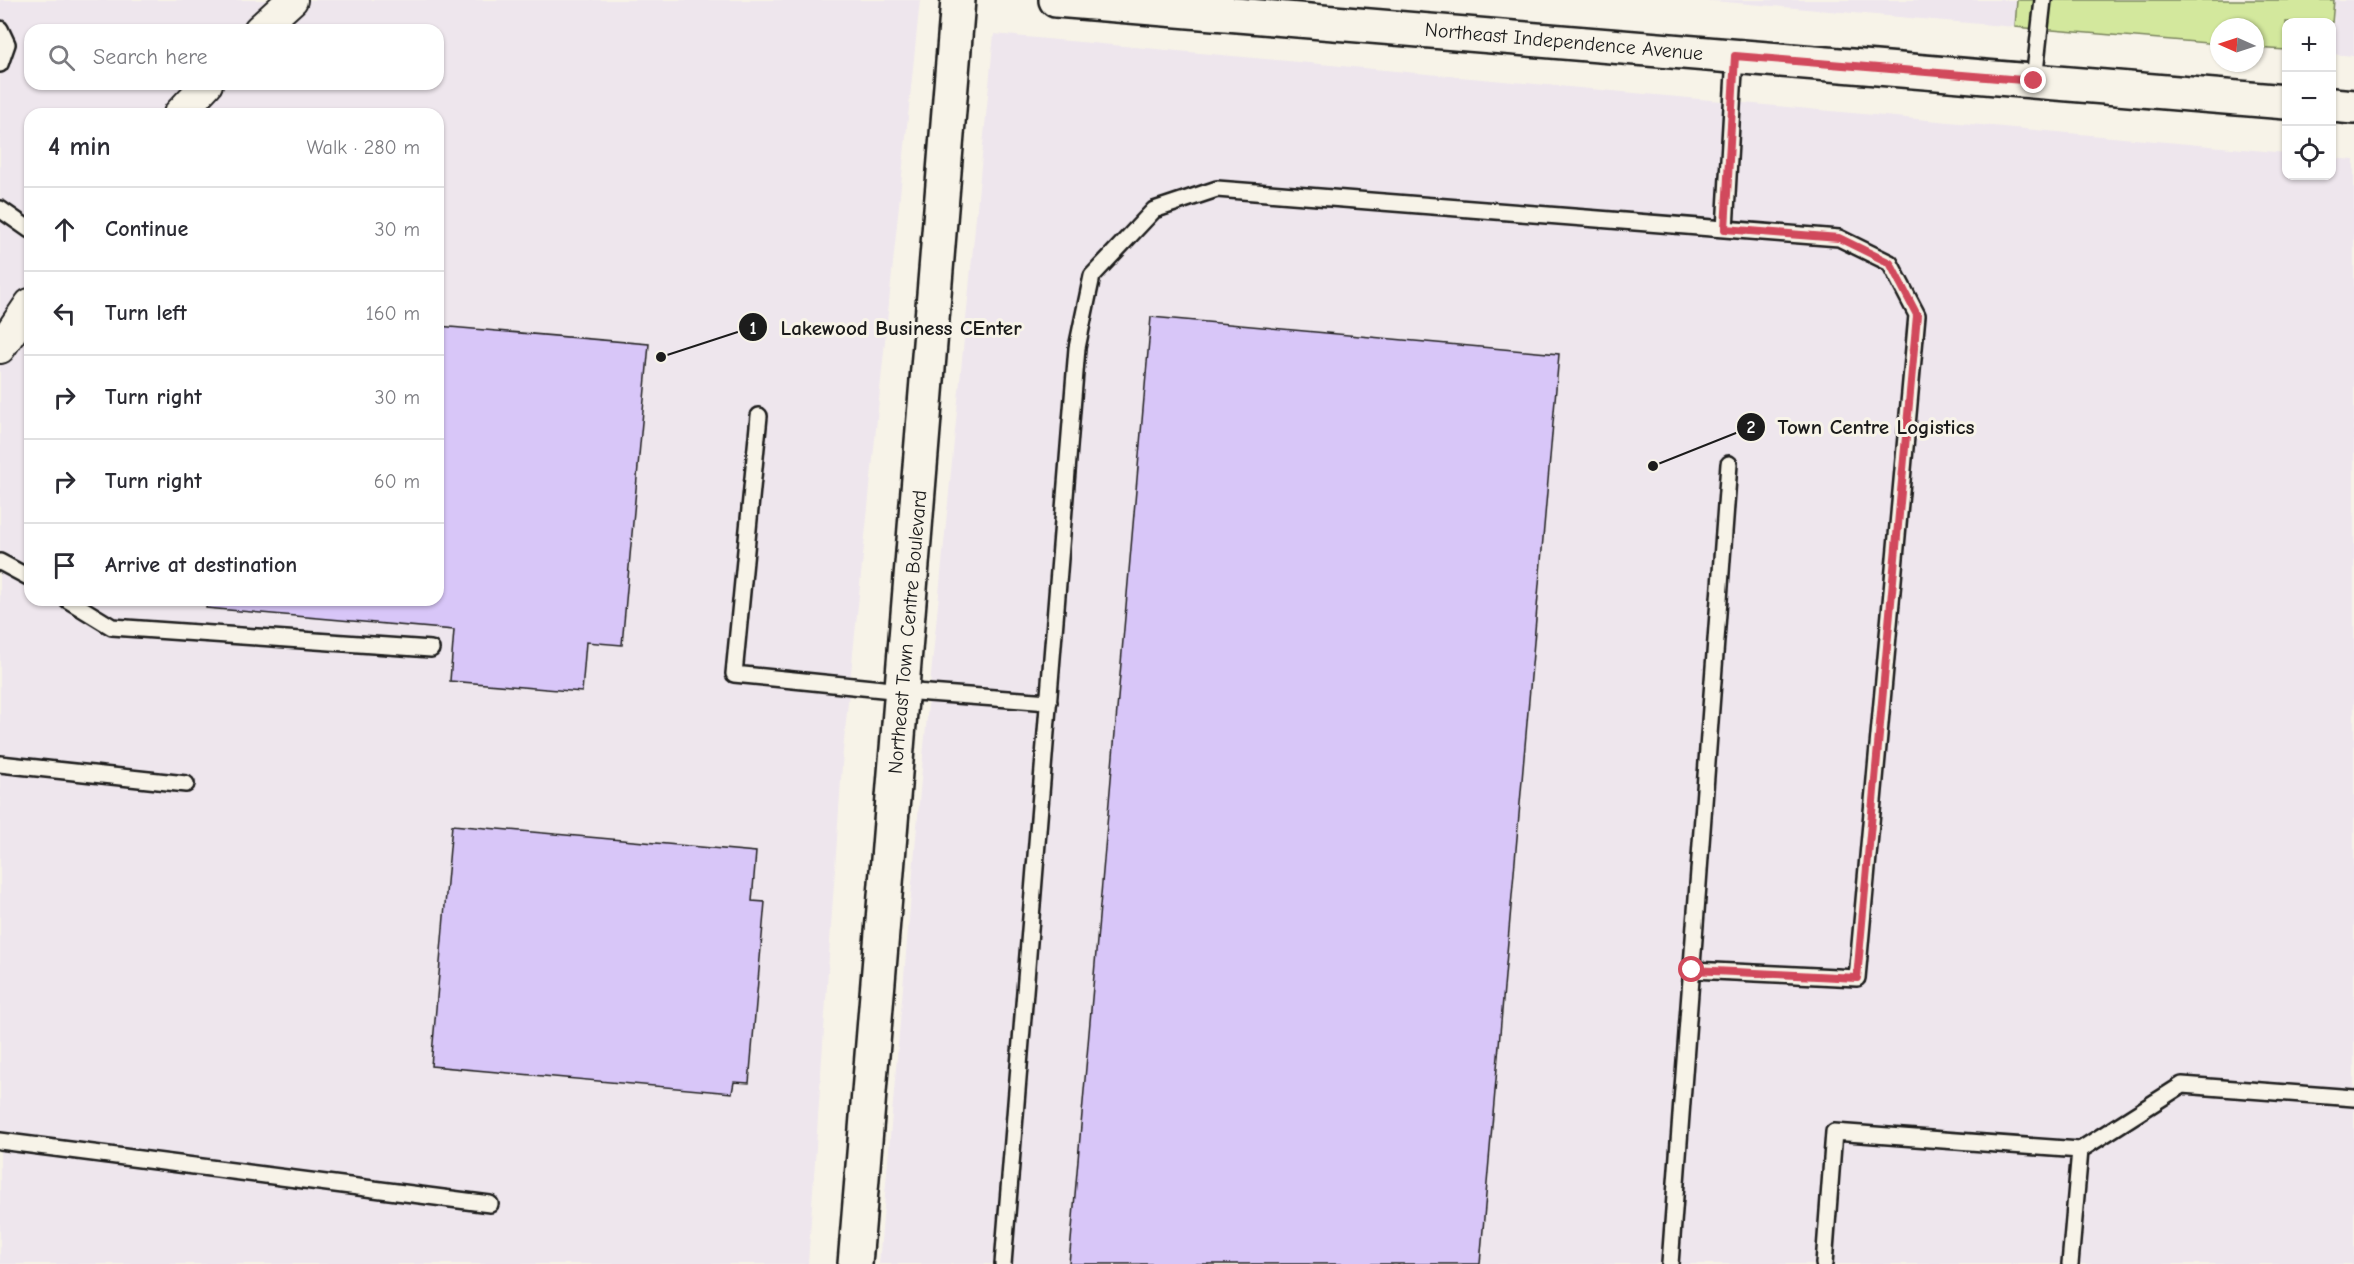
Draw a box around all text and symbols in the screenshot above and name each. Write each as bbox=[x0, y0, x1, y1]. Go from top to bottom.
street label: Northeast Independence Avenue bbox=[1424, 18, 1704, 65]
north arrow bbox=[2210, 18, 2264, 72]
map controls bbox=[2282, 18, 2336, 180]
button: + bbox=[2282, 18, 2336, 72]
search box bbox=[24, 24, 444, 90]
icon: search bbox=[45, 41, 78, 74]
text: Search here bbox=[93, 44, 208, 70]
route end bbox=[2020, 67, 2046, 93]
button: − bbox=[2282, 72, 2336, 126]
button: locate bbox=[2282, 126, 2336, 180]
text: 4 min bbox=[48, 132, 111, 162]
text: Walk · 280 m bbox=[307, 136, 420, 159]
icon: ahead bbox=[48, 213, 81, 246]
text: Continue bbox=[105, 216, 188, 242]
text: 30 m bbox=[374, 218, 420, 241]
icon: left bbox=[48, 297, 81, 330]
text: Turn left bbox=[105, 300, 187, 326]
text: 160 m bbox=[366, 302, 420, 325]
callout: Lakewood Business CEnter bbox=[738, 308, 1033, 347]
text: Lakewood Business CEnter bbox=[780, 316, 1022, 340]
text: 1 bbox=[749, 318, 757, 339]
icon: right bbox=[48, 381, 81, 414]
text: Turn right bbox=[105, 384, 202, 410]
text: 30 m bbox=[374, 386, 420, 409]
callout: Town Centre Logistics bbox=[1736, 407, 1986, 446]
text: Town Centre Logistics bbox=[1778, 415, 1975, 439]
text: 2 bbox=[1747, 417, 1756, 438]
icon: right bbox=[48, 465, 81, 498]
text: Turn right bbox=[105, 468, 202, 494]
text: 60 m bbox=[374, 470, 420, 493]
street label: Northeast Town Centre Boulevard bbox=[884, 489, 931, 775]
icon: arrive bbox=[48, 549, 81, 582]
text: Arrive at destination bbox=[105, 552, 297, 578]
route start bbox=[1678, 956, 1704, 982]

